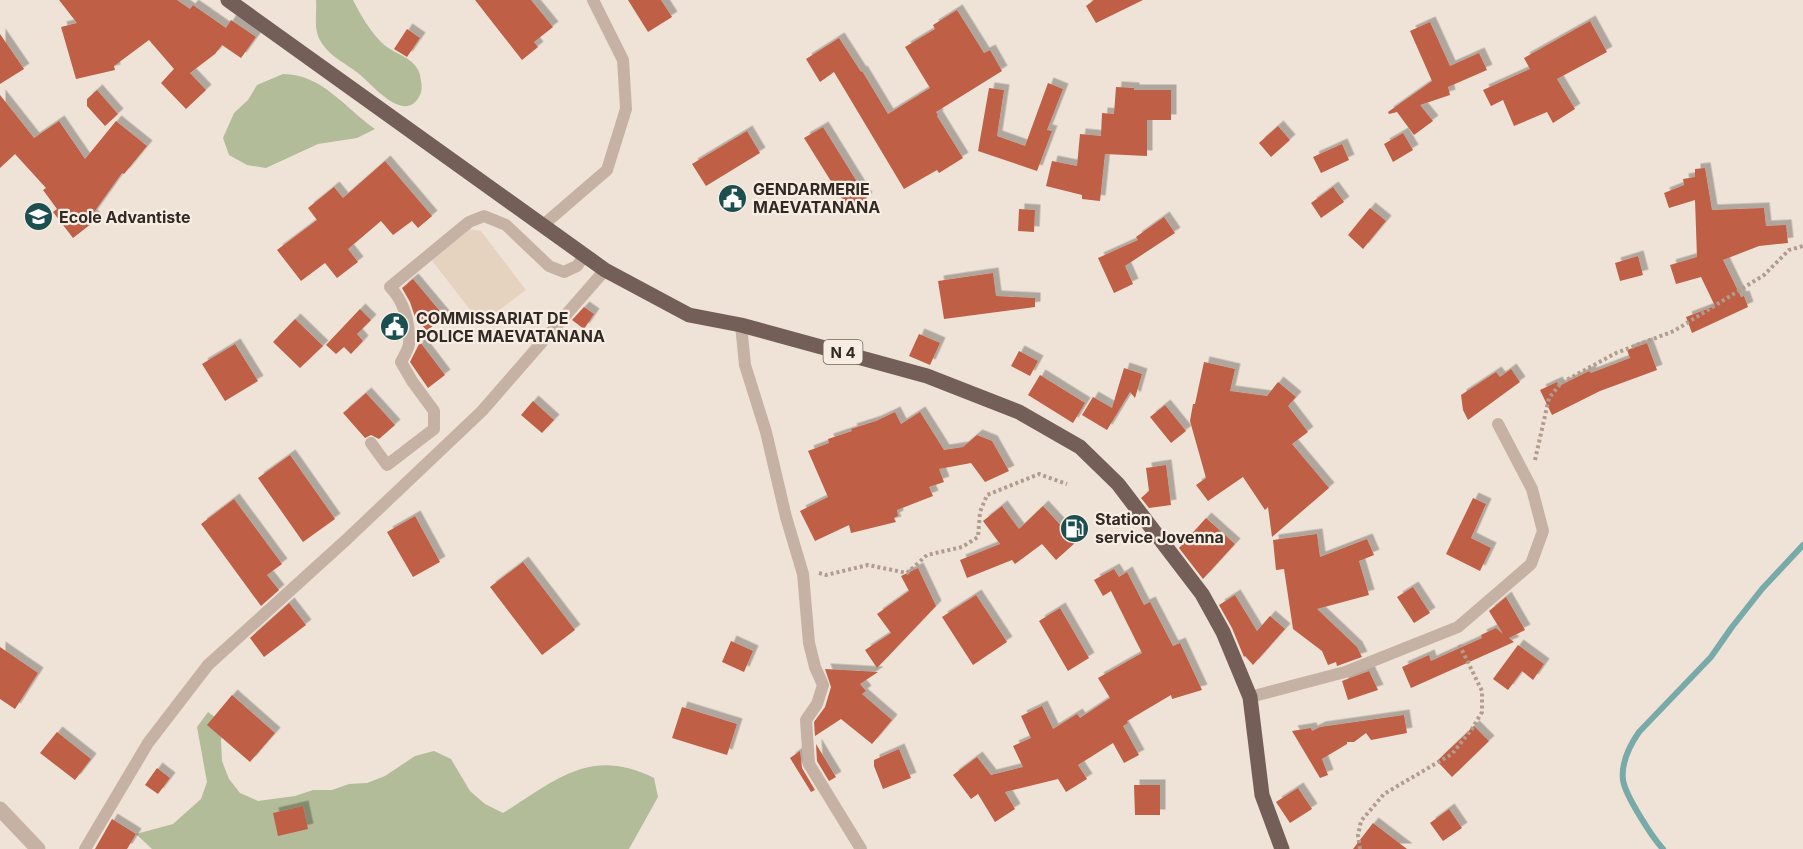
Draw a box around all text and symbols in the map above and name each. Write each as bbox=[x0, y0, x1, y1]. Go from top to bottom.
place label: GENDARMERIE MAEVATANANA bbox=[753, 179, 880, 217]
public building icon: GENDARMERIE MAEVATANANA bbox=[716, 182, 748, 214]
school or university icon: Ecole Advantiste bbox=[22, 201, 54, 233]
place label: Ecole Advantiste bbox=[59, 207, 191, 227]
place label: COMMISSARIAT DE POLICE MAEVATANANA bbox=[416, 308, 605, 346]
public building icon: COMMISSARIAT DE POLICE MAEVATANANA bbox=[379, 311, 411, 343]
road number: N 4 bbox=[824, 340, 862, 364]
place label: Station service Jovenna bbox=[1095, 509, 1224, 547]
fuel station icon: Station service Jovenna bbox=[1058, 512, 1090, 544]

